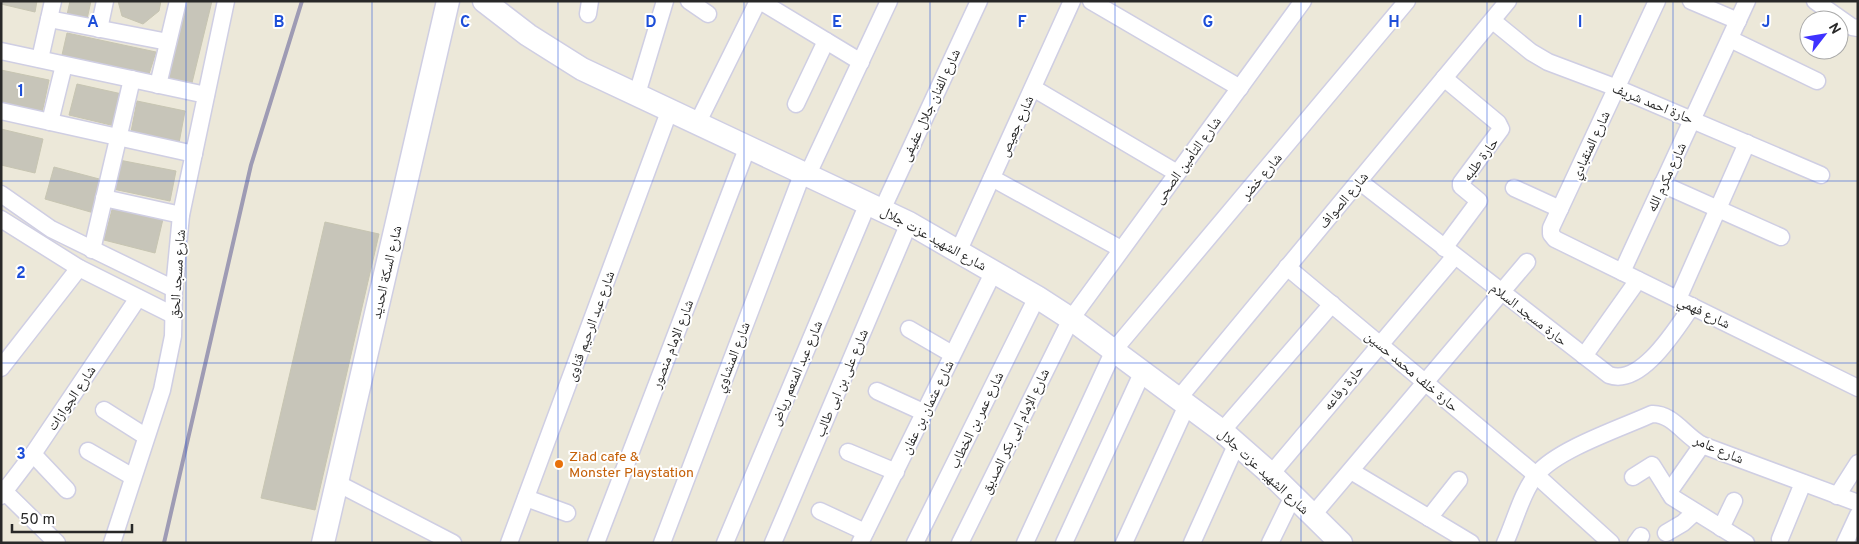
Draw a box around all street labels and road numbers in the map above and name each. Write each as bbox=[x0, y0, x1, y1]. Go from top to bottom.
street label: شارع الفنان جلال عفيفى bbox=[898, 47, 965, 165]
street label: حارة احمد شريف bbox=[1609, 80, 1696, 128]
street label: شارع جعيص bbox=[996, 93, 1038, 160]
street label: شارع المنقبادي bbox=[1568, 109, 1616, 183]
street label: شارع التأمين الصحى bbox=[1150, 113, 1226, 208]
street label: حارة طلبه bbox=[1459, 135, 1503, 185]
street label: شارع مكرم الله bbox=[1644, 140, 1691, 215]
street label: شارع خضر bbox=[1237, 150, 1286, 204]
street label: شارع الصواف bbox=[1316, 169, 1373, 233]
street label: شارع الشهيد عزت جلال bbox=[877, 203, 989, 275]
street label: شارع السكة الحديد bbox=[368, 224, 406, 321]
street label: شارع مسجد الحق bbox=[167, 229, 190, 319]
street label: شارع عبد الرحيم قناوى bbox=[564, 269, 619, 384]
street label: حارة مسجد السلام bbox=[1486, 280, 1570, 350]
street label: شارع فهمي bbox=[1674, 293, 1732, 335]
street label: شارع الإمام منصور bbox=[648, 298, 698, 392]
street label: شارع عبد المنعم رياض bbox=[768, 318, 827, 429]
street label: شارع المنشاوي bbox=[712, 320, 756, 396]
street label: شارع على بن ابى طالب bbox=[812, 327, 873, 440]
street label: حارة خلف محمد حسين bbox=[1361, 328, 1461, 416]
street label: شارع عثمان بن عفان bbox=[898, 358, 958, 457]
street label: حارة رفاعه bbox=[1320, 361, 1368, 415]
street label: شارع الجوازات bbox=[44, 363, 100, 435]
street label: شارع الإمام ابى بكر الصديق bbox=[979, 366, 1054, 497]
street label: شارع عمر بن الخطاب bbox=[947, 369, 1008, 472]
street label: شارع الشهيد عزت جلال bbox=[1214, 426, 1312, 519]
street label: شارع عامر bbox=[1690, 432, 1746, 468]

